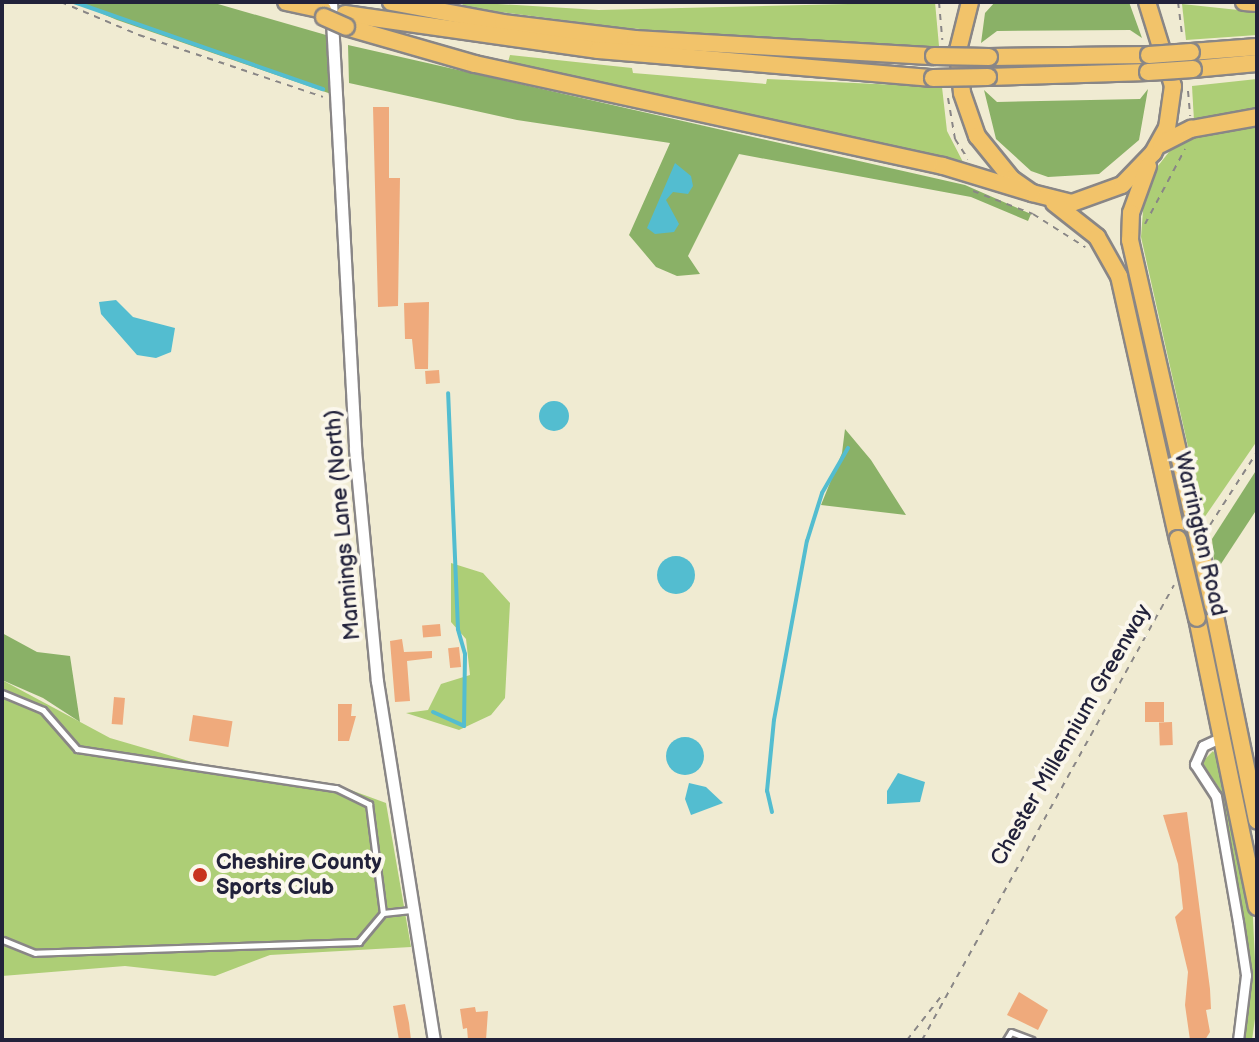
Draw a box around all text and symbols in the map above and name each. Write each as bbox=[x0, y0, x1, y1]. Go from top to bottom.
street label: Mannings Lane (North) bbox=[320, 409, 366, 641]
street label: Warrington Road bbox=[1168, 449, 1232, 619]
street label: Chester Millennium Greenway bbox=[985, 600, 1157, 870]
place label: Cheshire County Sports Club bbox=[216, 849, 382, 900]
marker: Cheshire County Sports Club bbox=[191, 866, 209, 884]

